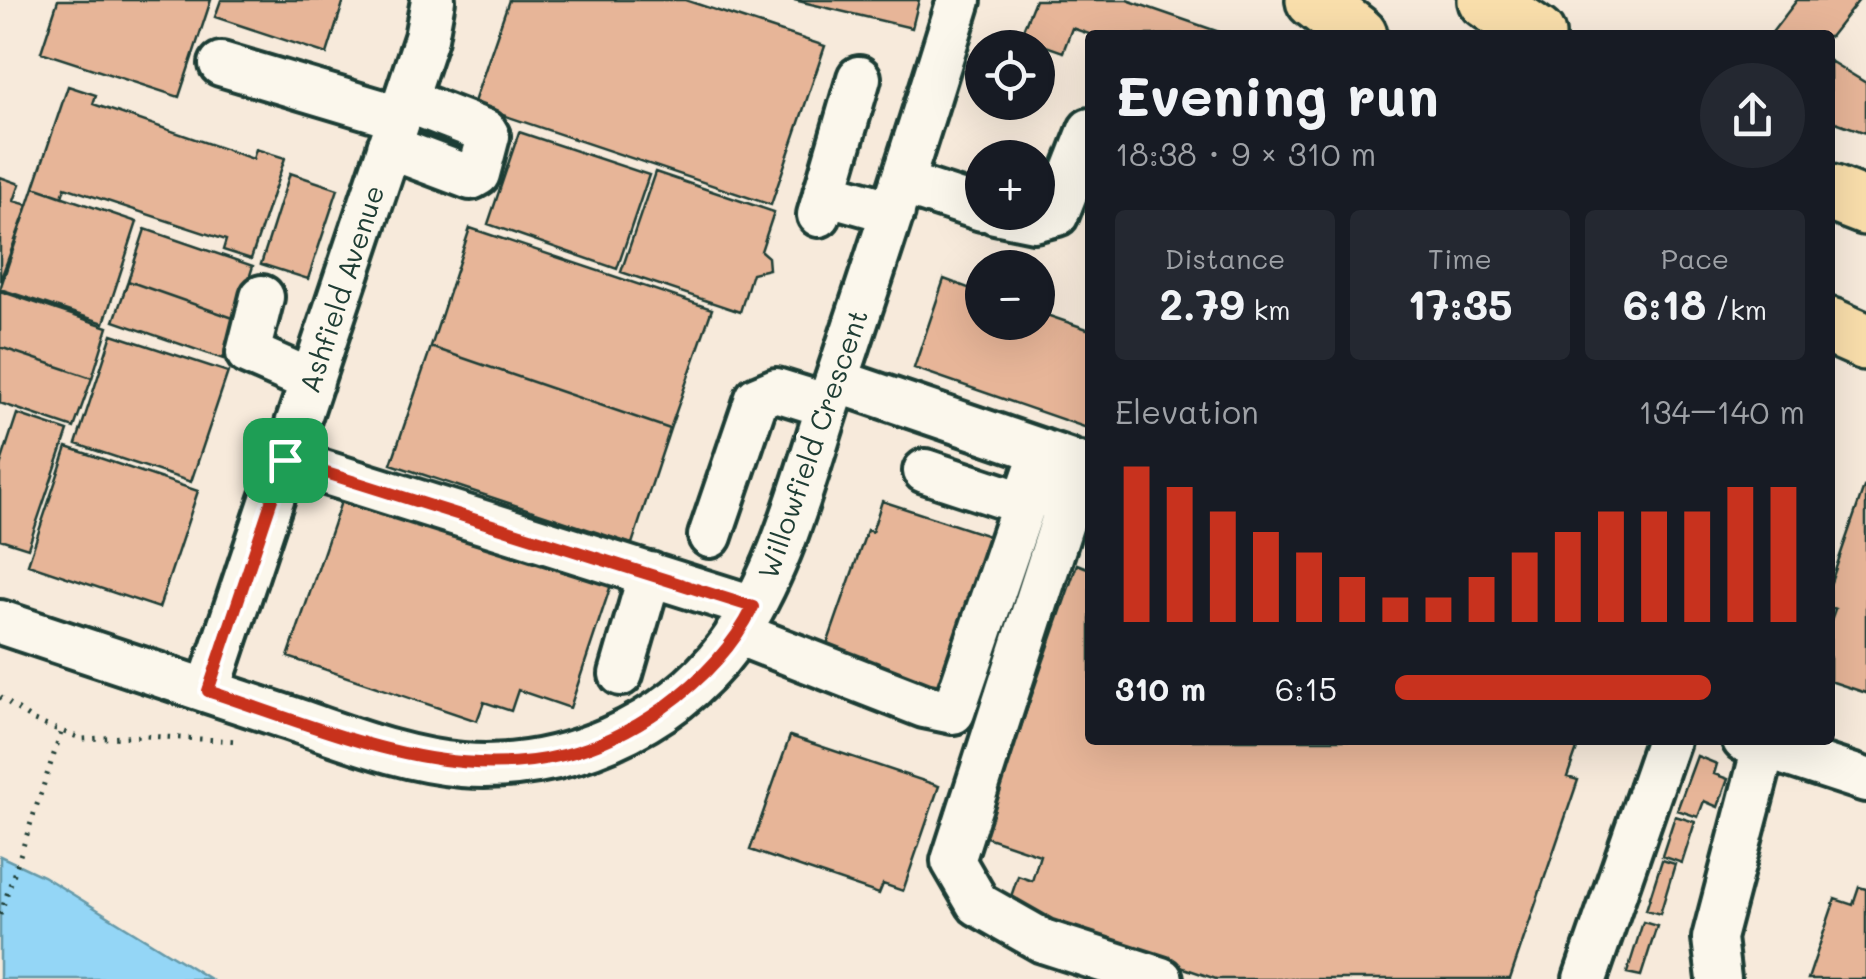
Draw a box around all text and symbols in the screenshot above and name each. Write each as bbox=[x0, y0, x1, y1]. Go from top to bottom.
map controls bbox=[965, 30, 1055, 340]
button: locate bbox=[965, 30, 1055, 120]
text: Evening run bbox=[1115, 58, 1439, 130]
button: share bbox=[1700, 63, 1805, 168]
text: 18:38 · 9 × 310 m bbox=[1115, 132, 1376, 174]
button: + bbox=[965, 140, 1055, 230]
street label: Ashfield Avenue bbox=[291, 180, 392, 397]
text: Distance bbox=[1165, 240, 1285, 276]
text: Time bbox=[1428, 240, 1492, 276]
text: Pace bbox=[1661, 240, 1729, 276]
button: − bbox=[965, 250, 1055, 340]
text: 2.79 bbox=[1159, 276, 1244, 331]
text: 17:35 bbox=[1407, 276, 1513, 331]
text: 6:18 bbox=[1623, 276, 1706, 331]
text: km bbox=[1244, 291, 1291, 327]
text: /km bbox=[1706, 291, 1767, 327]
street label: Willowfield Crescent bbox=[749, 304, 875, 583]
text: Elevation bbox=[1115, 390, 1259, 432]
text: 134–140 m bbox=[1638, 390, 1805, 432]
pin bbox=[243, 418, 328, 503]
icon: arrive bbox=[258, 433, 313, 488]
text: 310 m bbox=[1115, 667, 1206, 709]
text: 6:15 bbox=[1275, 667, 1337, 709]

